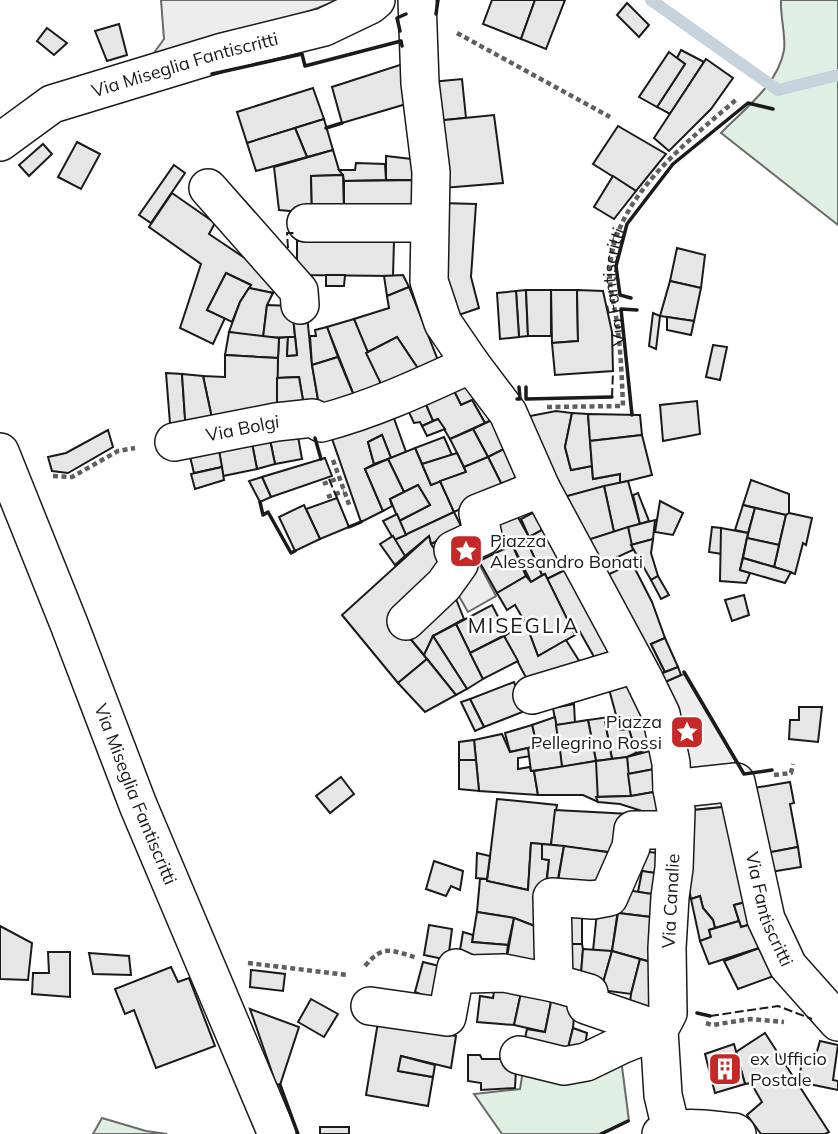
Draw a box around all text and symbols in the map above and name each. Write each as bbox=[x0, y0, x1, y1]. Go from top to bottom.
street label: Via Miseglia Fantiscritti bbox=[89, 27, 280, 102]
street label: Via Fantiscritti bbox=[598, 224, 631, 347]
street label: Via Bolgi bbox=[204, 410, 280, 446]
place label: Piazza Alessandro Bonati bbox=[490, 529, 643, 573]
place icon: Piazza Alessandro Bonati bbox=[447, 532, 485, 570]
district label: MISEGLIA bbox=[468, 612, 580, 638]
street label: Via Miseglia Fantiscritti bbox=[89, 700, 182, 888]
place label: Piazza Pellegrino Rossi bbox=[531, 710, 662, 754]
place icon: Piazza Pellegrino Rossi bbox=[668, 713, 706, 751]
street label: Via Fantiscritti bbox=[741, 850, 799, 970]
street label: Via Canalie bbox=[657, 853, 684, 949]
place label: ex Ufficio Postale bbox=[750, 1047, 827, 1091]
building icon: ex Ufficio Postale bbox=[706, 1050, 744, 1088]

